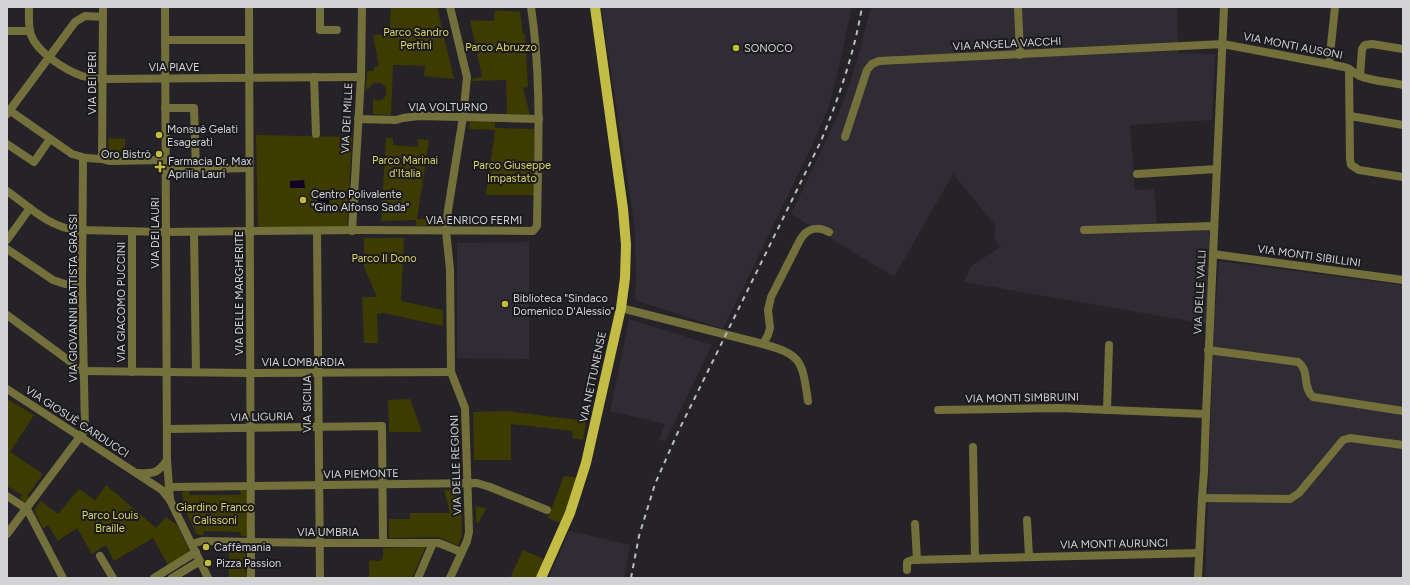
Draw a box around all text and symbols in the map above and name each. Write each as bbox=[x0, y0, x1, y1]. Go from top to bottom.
park label: Parco Sandro Pertini bbox=[383, 26, 449, 52]
street label: VIA MONTI AUSONI bbox=[1242, 30, 1344, 62]
street label: VIA ANGELA VACCHI bbox=[952, 35, 1062, 53]
park label: Parco Abruzzo bbox=[465, 41, 537, 54]
place label: SONOCO bbox=[744, 42, 793, 55]
marker: SONOCO bbox=[731, 43, 741, 53]
street label: VIA DEI PERI bbox=[86, 51, 99, 115]
street label: VIA PIAVE bbox=[148, 61, 200, 74]
street label: VIA DEI MILLE bbox=[339, 82, 355, 154]
street label: VIA VOLTURNO bbox=[408, 101, 488, 114]
place label: Monsuè Gelati Esagerati bbox=[167, 123, 238, 149]
marker: Monsuè Gelati Esagerati bbox=[154, 130, 164, 140]
place label: Oro Bistrò bbox=[101, 148, 151, 161]
marker: Oro Bistrò bbox=[154, 149, 164, 159]
park label: Parco Marinai d'Italia bbox=[372, 154, 438, 180]
place label: Farmacia Dr. Max Aprilia Lauri bbox=[168, 155, 252, 181]
park label: Parco Giuseppe Impastato bbox=[473, 159, 551, 185]
marker: Farmacia Dr. Max Aprilia Lauri bbox=[155, 162, 165, 172]
place label: Centro Polivalente "Gino Alfonso Sada" bbox=[311, 188, 409, 214]
marker: Centro Polivalente "Gino Alfonso Sada" bbox=[298, 195, 308, 205]
street label: VIA DEI LAURI bbox=[149, 197, 162, 269]
street label: VIA GIOVANNI BATTISTA GRASSI bbox=[67, 214, 80, 382]
street label: VIA ENRICO FERMI bbox=[426, 214, 522, 227]
street label: VIA DELLE MARGHERITE bbox=[233, 231, 246, 355]
street label: VIA GIACOMO PUCCINI bbox=[115, 242, 128, 362]
street label: VIA MONTI SIBILLINI bbox=[1256, 242, 1362, 270]
street label: VIA DELLE VALLI bbox=[1191, 249, 1209, 335]
park label: Parco Il Dono bbox=[351, 252, 417, 265]
place label: Biblioteca "Sindaco Domenico D'Alessio" bbox=[513, 292, 614, 318]
marker: Biblioteca "Sindaco Domenico D'Alessio" bbox=[500, 299, 510, 309]
street label: VIA NETTUNENSE bbox=[577, 330, 609, 424]
street label: VIA LOMBARDIA bbox=[261, 356, 345, 369]
street label: VIA SICILIA bbox=[301, 375, 314, 433]
street label: VIA GIOSUÈ CARDUCCI bbox=[23, 383, 132, 460]
street label: VIA MONTI SIMBRUINI bbox=[965, 391, 1079, 405]
street label: VIA LIGURIA bbox=[230, 410, 294, 424]
street label: VIA DELLE REGIONI bbox=[448, 415, 464, 515]
street label: VIA PIEMONTE bbox=[323, 467, 399, 481]
park label: Giardino Franco Calissoni bbox=[176, 501, 254, 527]
park label: Parco Louis Braille bbox=[82, 509, 138, 535]
street label: VIA UMBRIA bbox=[297, 526, 359, 539]
street label: VIA MONTI AURUNCI bbox=[1060, 537, 1168, 551]
place label: Caffèmania bbox=[214, 541, 271, 554]
marker: Caffèmania bbox=[201, 542, 211, 552]
place label: Pizza Passion bbox=[216, 557, 281, 570]
marker: Pizza Passion bbox=[203, 558, 213, 568]

